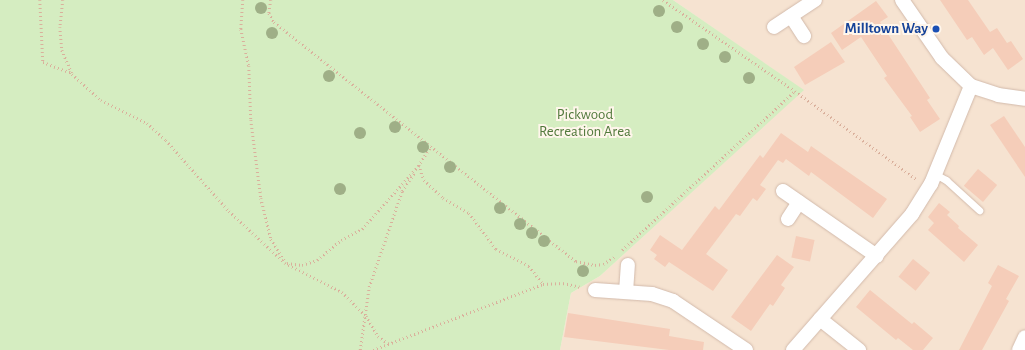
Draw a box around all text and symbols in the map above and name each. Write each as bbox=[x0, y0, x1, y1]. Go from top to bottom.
place label: Milltown Way bbox=[845, 20, 928, 38]
marker: Milltown Way bbox=[931, 24, 941, 34]
park label: Pickwood Recreation Area bbox=[539, 105, 631, 140]

